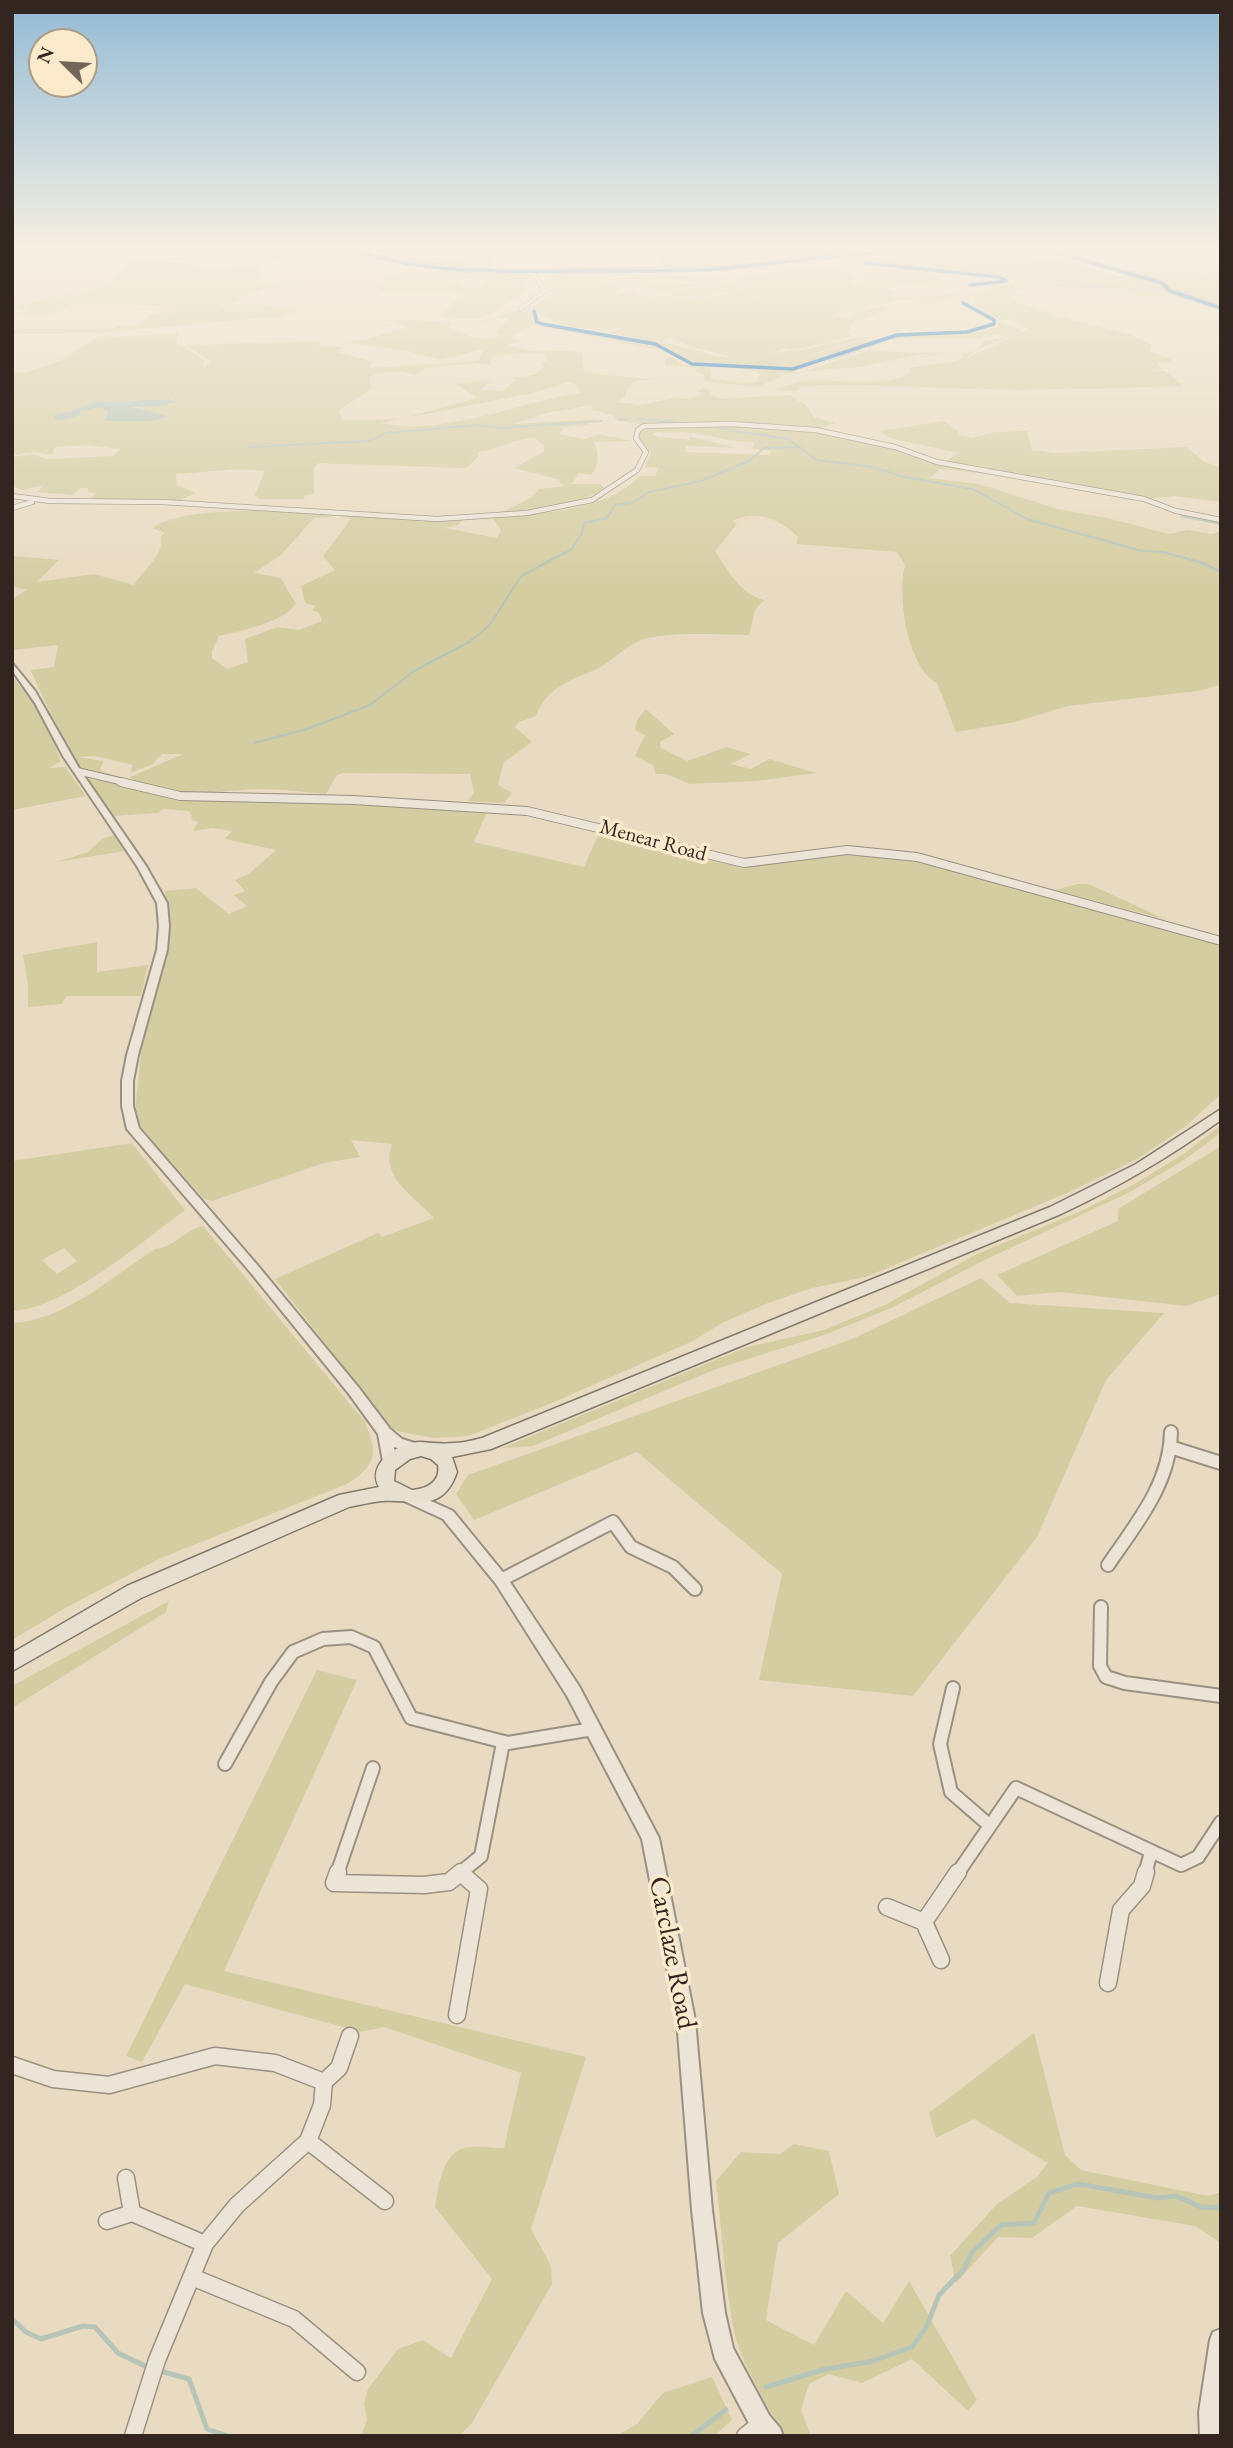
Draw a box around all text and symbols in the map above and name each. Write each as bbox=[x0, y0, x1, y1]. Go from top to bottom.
north arrow bbox=[28, 28, 98, 98]
text: N bbox=[31, 43, 60, 67]
street label: Menear Road bbox=[597, 815, 709, 867]
street label: Carclaze Road bbox=[641, 1874, 703, 2032]

